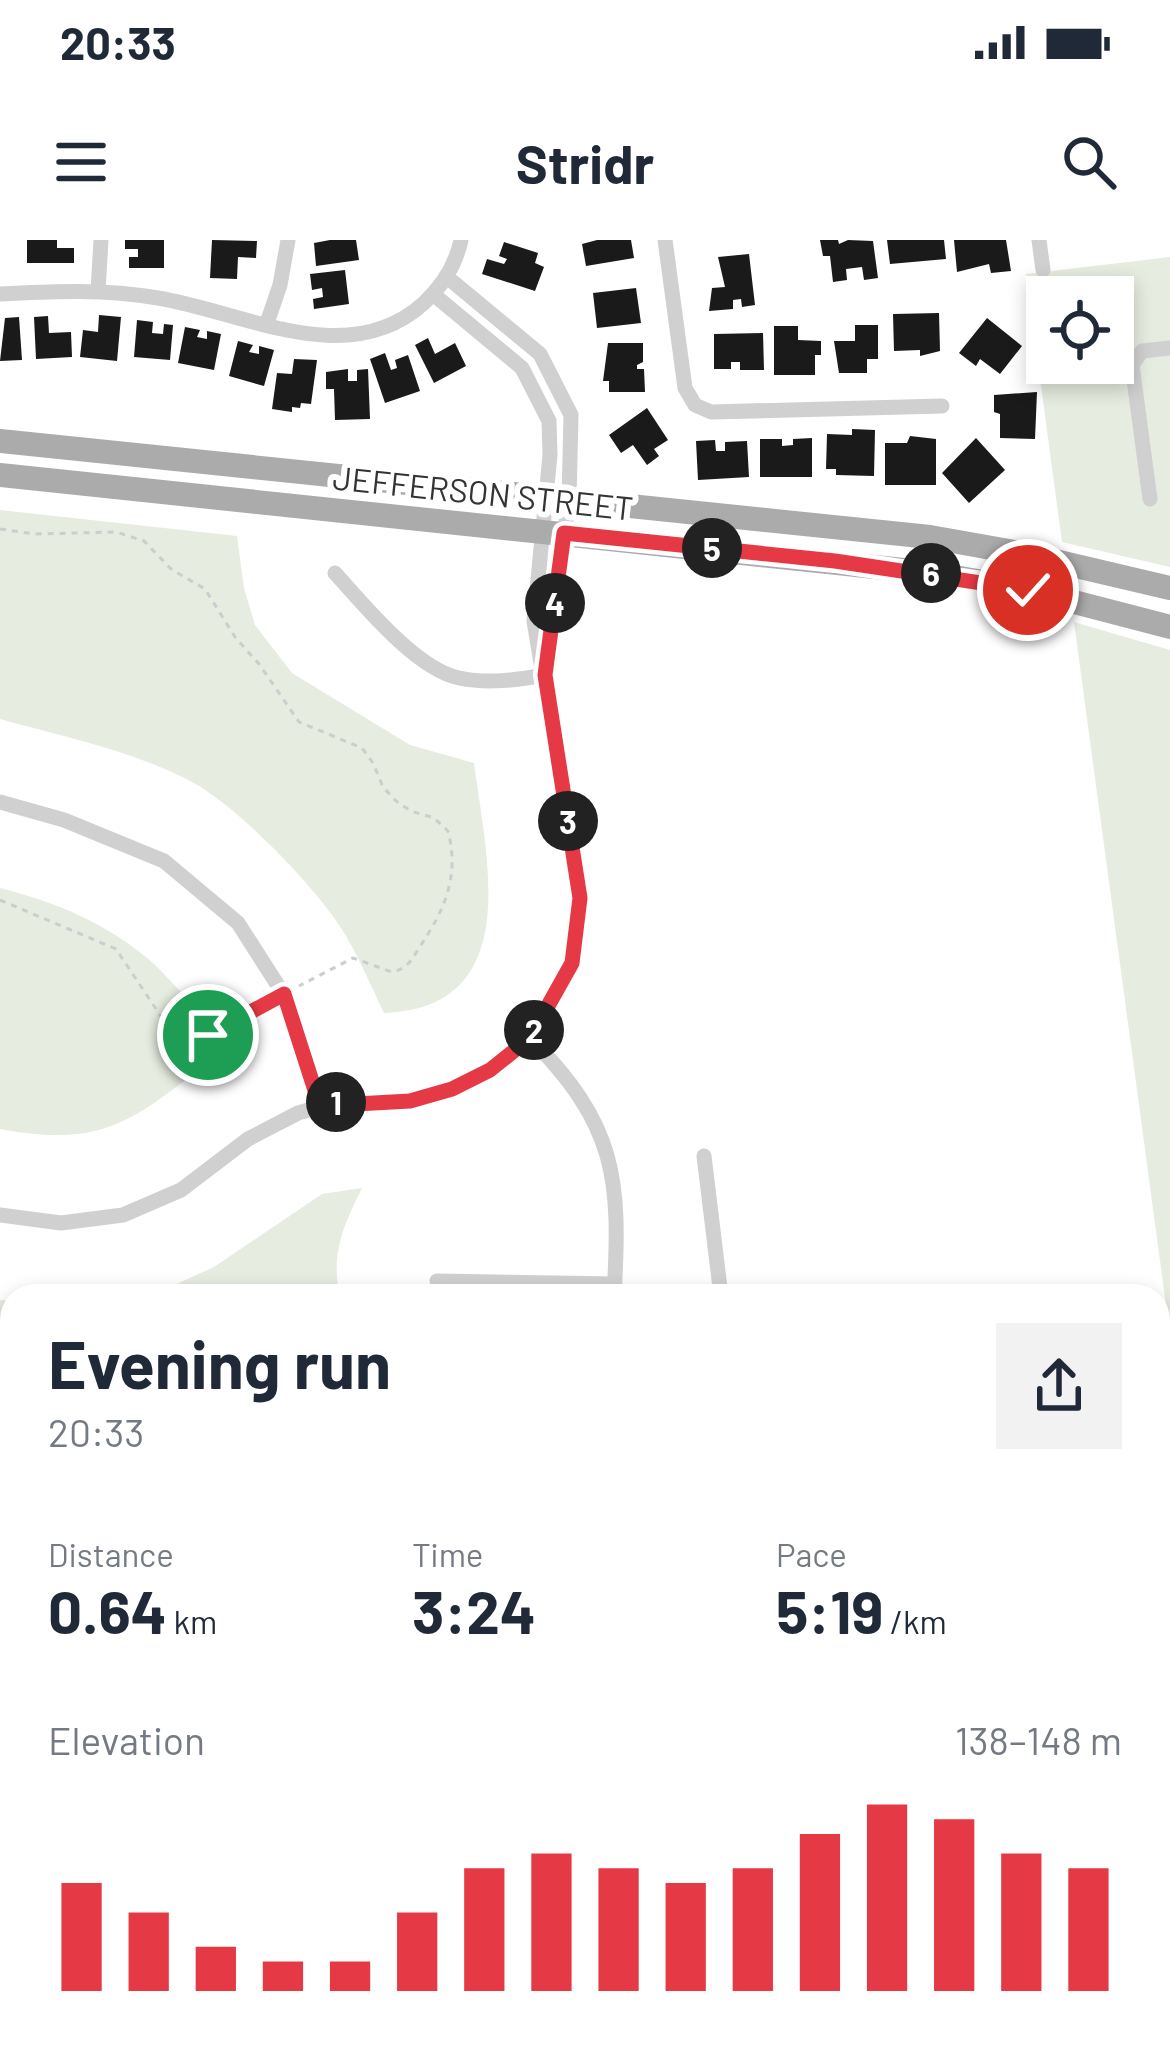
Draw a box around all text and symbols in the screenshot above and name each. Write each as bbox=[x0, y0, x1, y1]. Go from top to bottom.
text: 20:33 bbox=[60, 15, 176, 69]
icon: menu bbox=[48, 129, 114, 195]
icon: search bbox=[1056, 129, 1122, 195]
text: Stridr bbox=[516, 130, 654, 195]
map controls bbox=[1026, 276, 1134, 384]
button: locate bbox=[1026, 276, 1134, 384]
street label: JEFFERSON STREET bbox=[331, 456, 635, 528]
pin: 5 bbox=[682, 518, 742, 578]
text: 5 bbox=[703, 528, 721, 568]
pin bbox=[977, 539, 1079, 641]
pin: 6 bbox=[901, 543, 961, 603]
text: 6 bbox=[922, 553, 940, 593]
icon: check bbox=[995, 557, 1061, 623]
pin: 4 bbox=[525, 573, 585, 633]
text: 4 bbox=[545, 583, 565, 623]
pin: 3 bbox=[538, 791, 598, 851]
text: 3 bbox=[559, 801, 577, 841]
pin bbox=[157, 984, 259, 1086]
pin: 2 bbox=[504, 1000, 564, 1060]
icon: arrive bbox=[175, 1002, 241, 1068]
text: 2 bbox=[525, 1010, 543, 1050]
pin: 1 bbox=[306, 1072, 366, 1132]
text: 1 bbox=[330, 1082, 342, 1122]
text: Evening run bbox=[48, 1323, 391, 1402]
button: share bbox=[996, 1323, 1122, 1449]
text: 20:33 bbox=[48, 1408, 144, 1455]
text: Distance bbox=[48, 1534, 174, 1574]
text: Time bbox=[412, 1534, 483, 1574]
text: Pace bbox=[776, 1534, 847, 1574]
text: 0.64 bbox=[48, 1574, 167, 1646]
text: 3:24 bbox=[412, 1574, 536, 1646]
text: 5:19 bbox=[776, 1574, 883, 1646]
text: km bbox=[167, 1601, 217, 1641]
text: /km bbox=[883, 1601, 947, 1641]
text: Elevation bbox=[48, 1716, 205, 1763]
text: 138–148 m bbox=[955, 1716, 1122, 1763]

